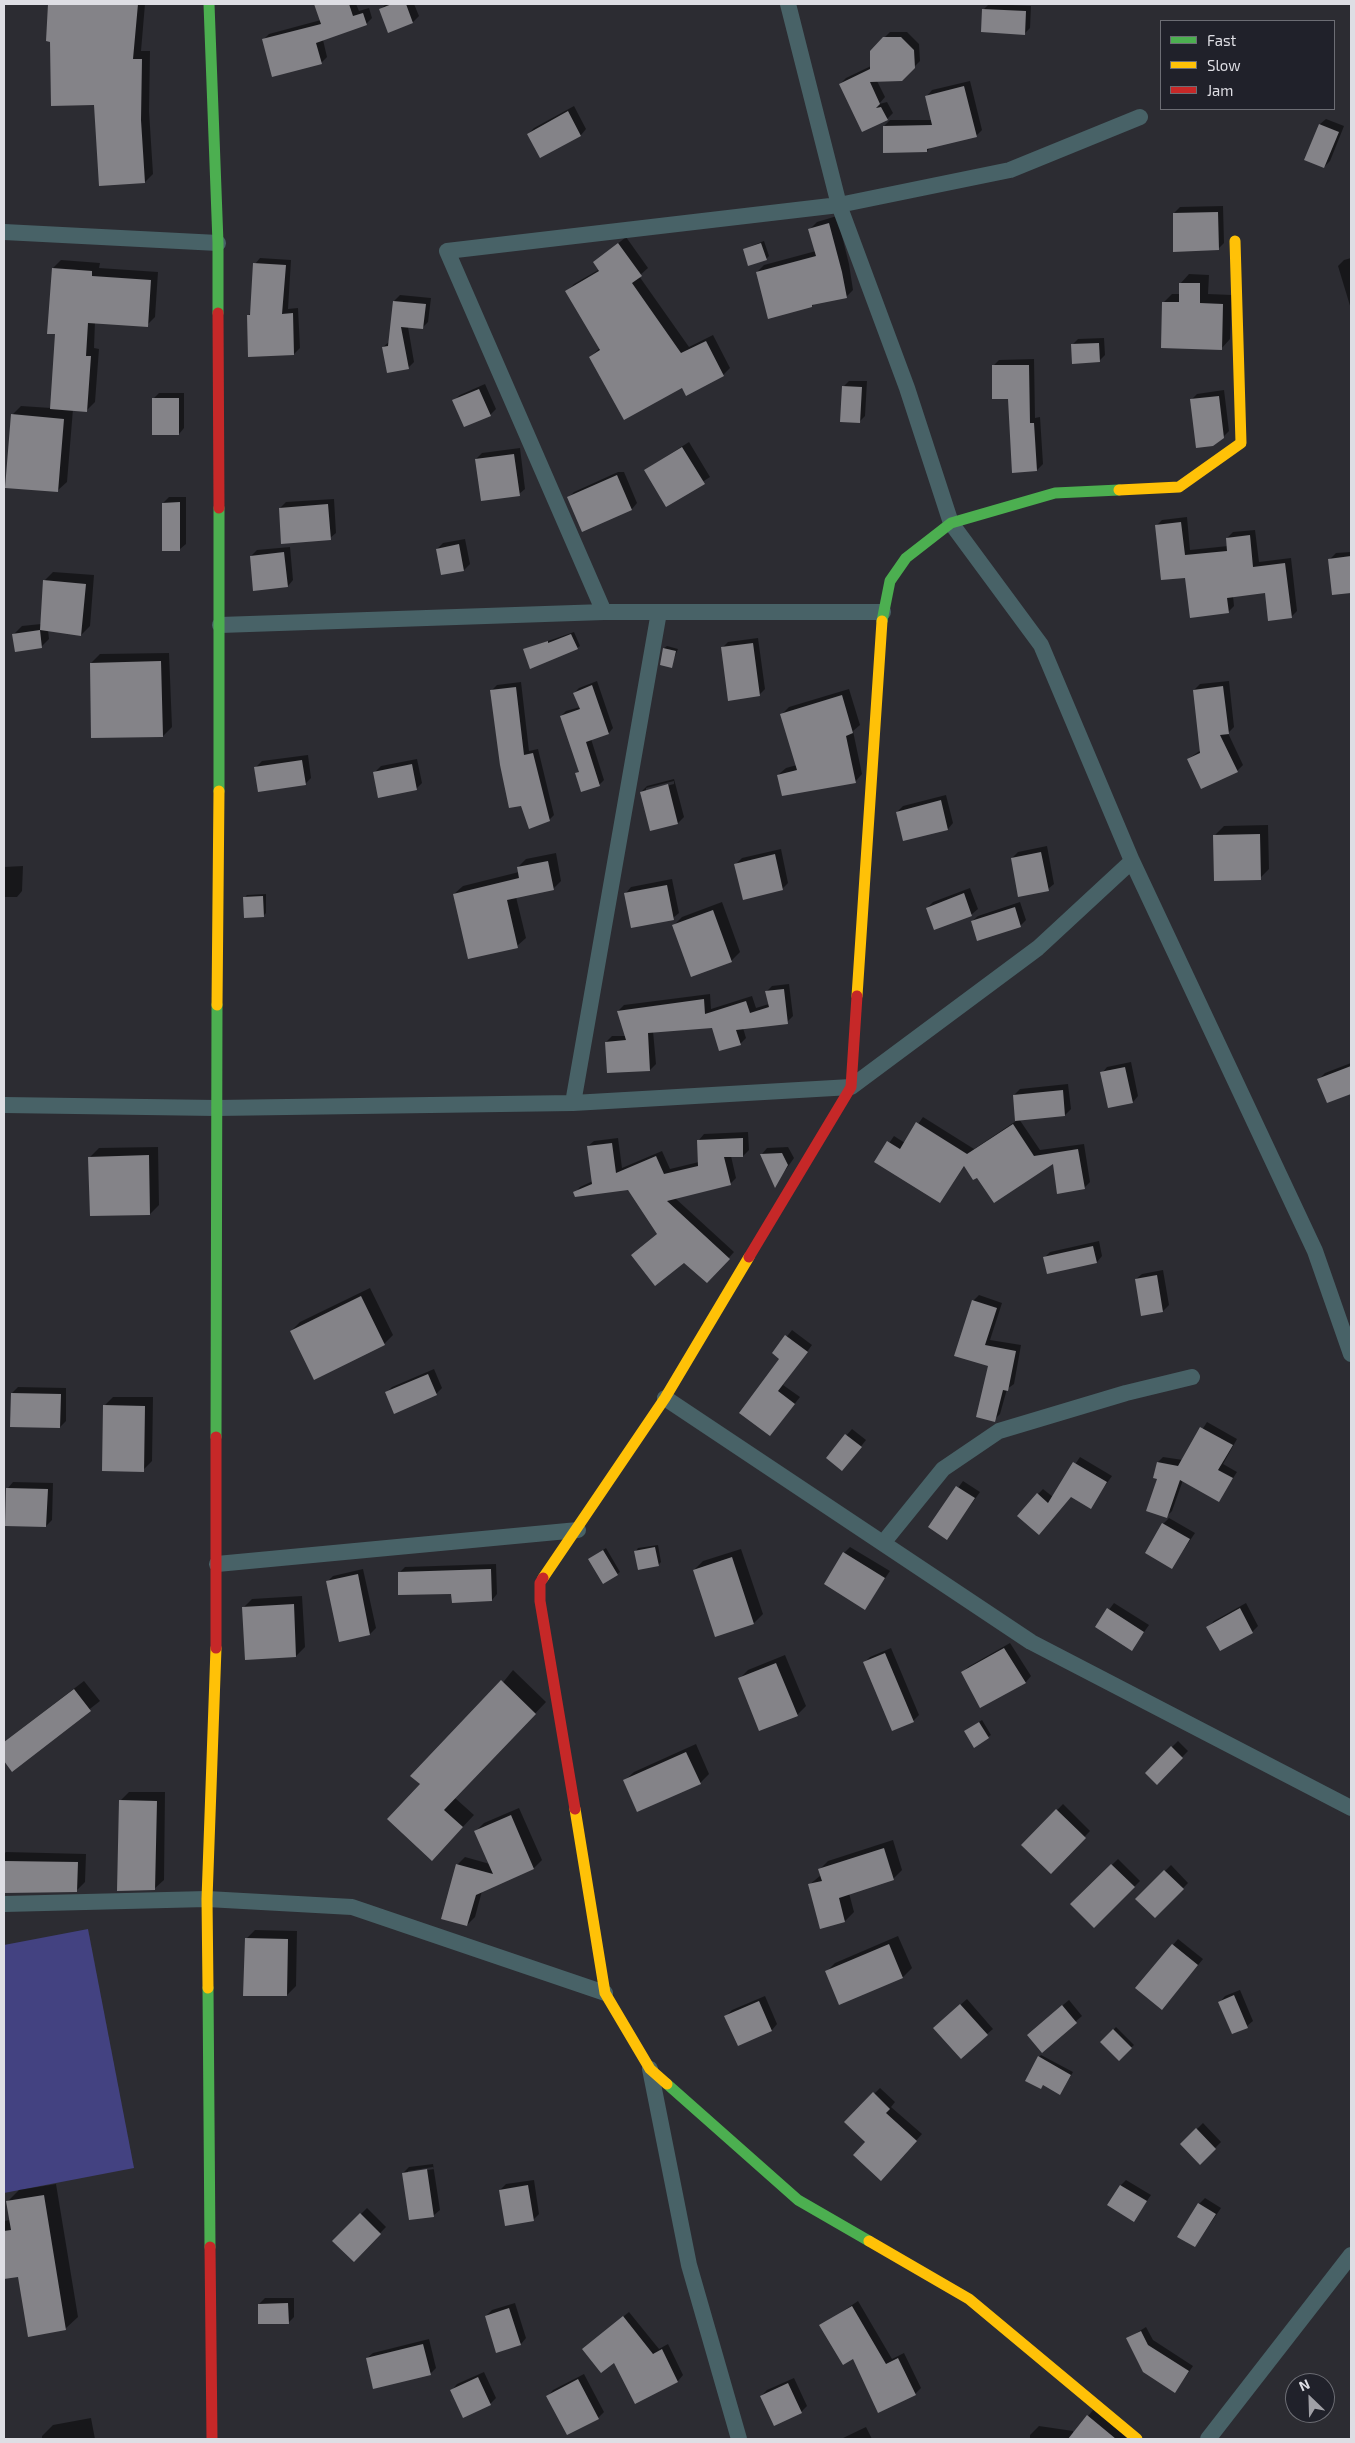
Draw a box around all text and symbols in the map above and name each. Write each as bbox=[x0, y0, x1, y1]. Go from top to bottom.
legend bbox=[1160, 20, 1335, 110]
text: Fast bbox=[1207, 31, 1236, 49]
text: Slow bbox=[1207, 56, 1241, 74]
text: Jam bbox=[1207, 81, 1233, 99]
north arrow bbox=[1285, 2373, 1335, 2423]
text: N bbox=[1296, 2375, 1312, 2395]

